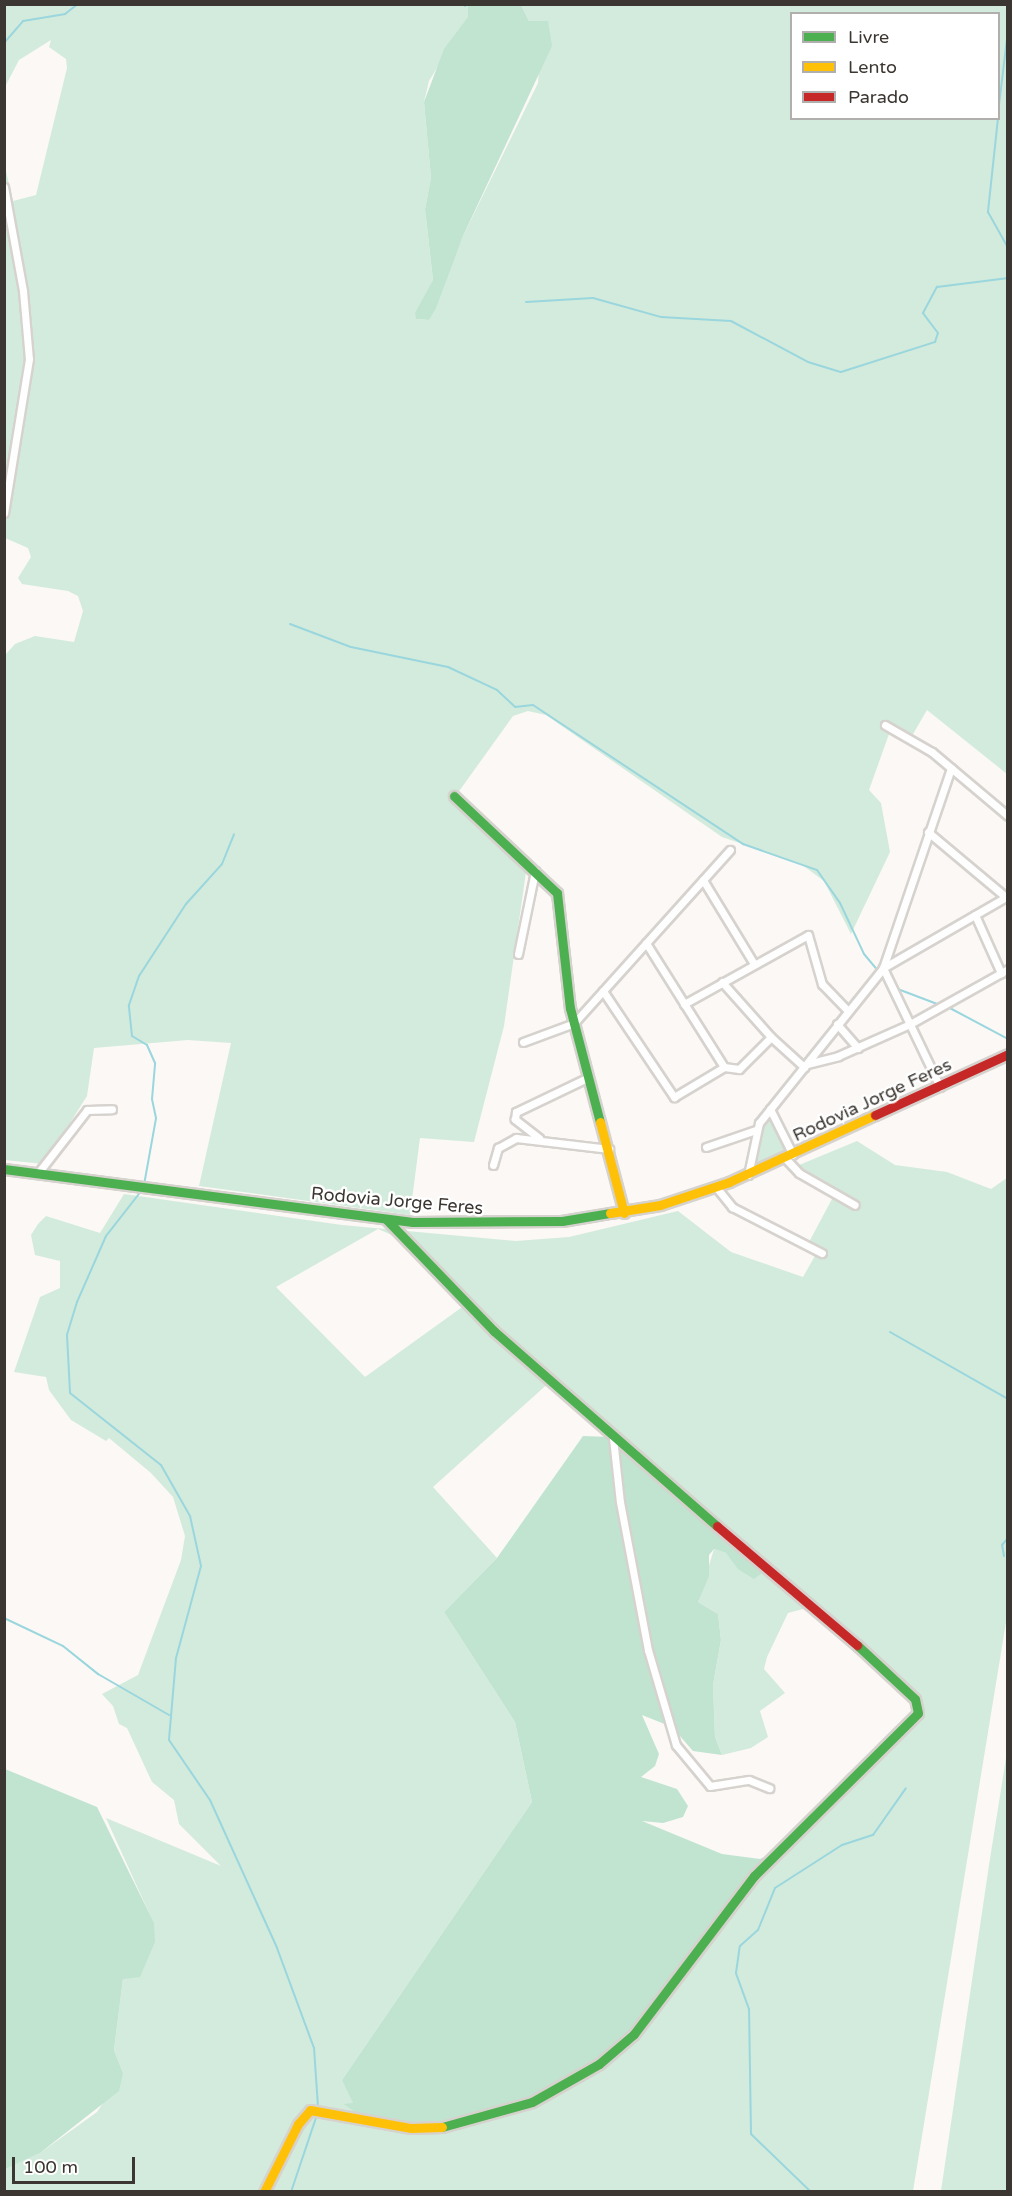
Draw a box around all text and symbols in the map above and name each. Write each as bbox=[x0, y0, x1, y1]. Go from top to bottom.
legend bbox=[790, 12, 1000, 120]
text: Livre bbox=[848, 26, 889, 48]
text: Lento bbox=[848, 56, 897, 78]
text: Parado bbox=[848, 86, 909, 108]
street label: Rodovia Jorge Feres bbox=[789, 1054, 955, 1146]
street label: Rodovia Jorge Feres bbox=[310, 1183, 484, 1219]
scale bar bbox=[15, 2145, 138, 2183]
text: 100 m bbox=[23, 2156, 78, 2178]

